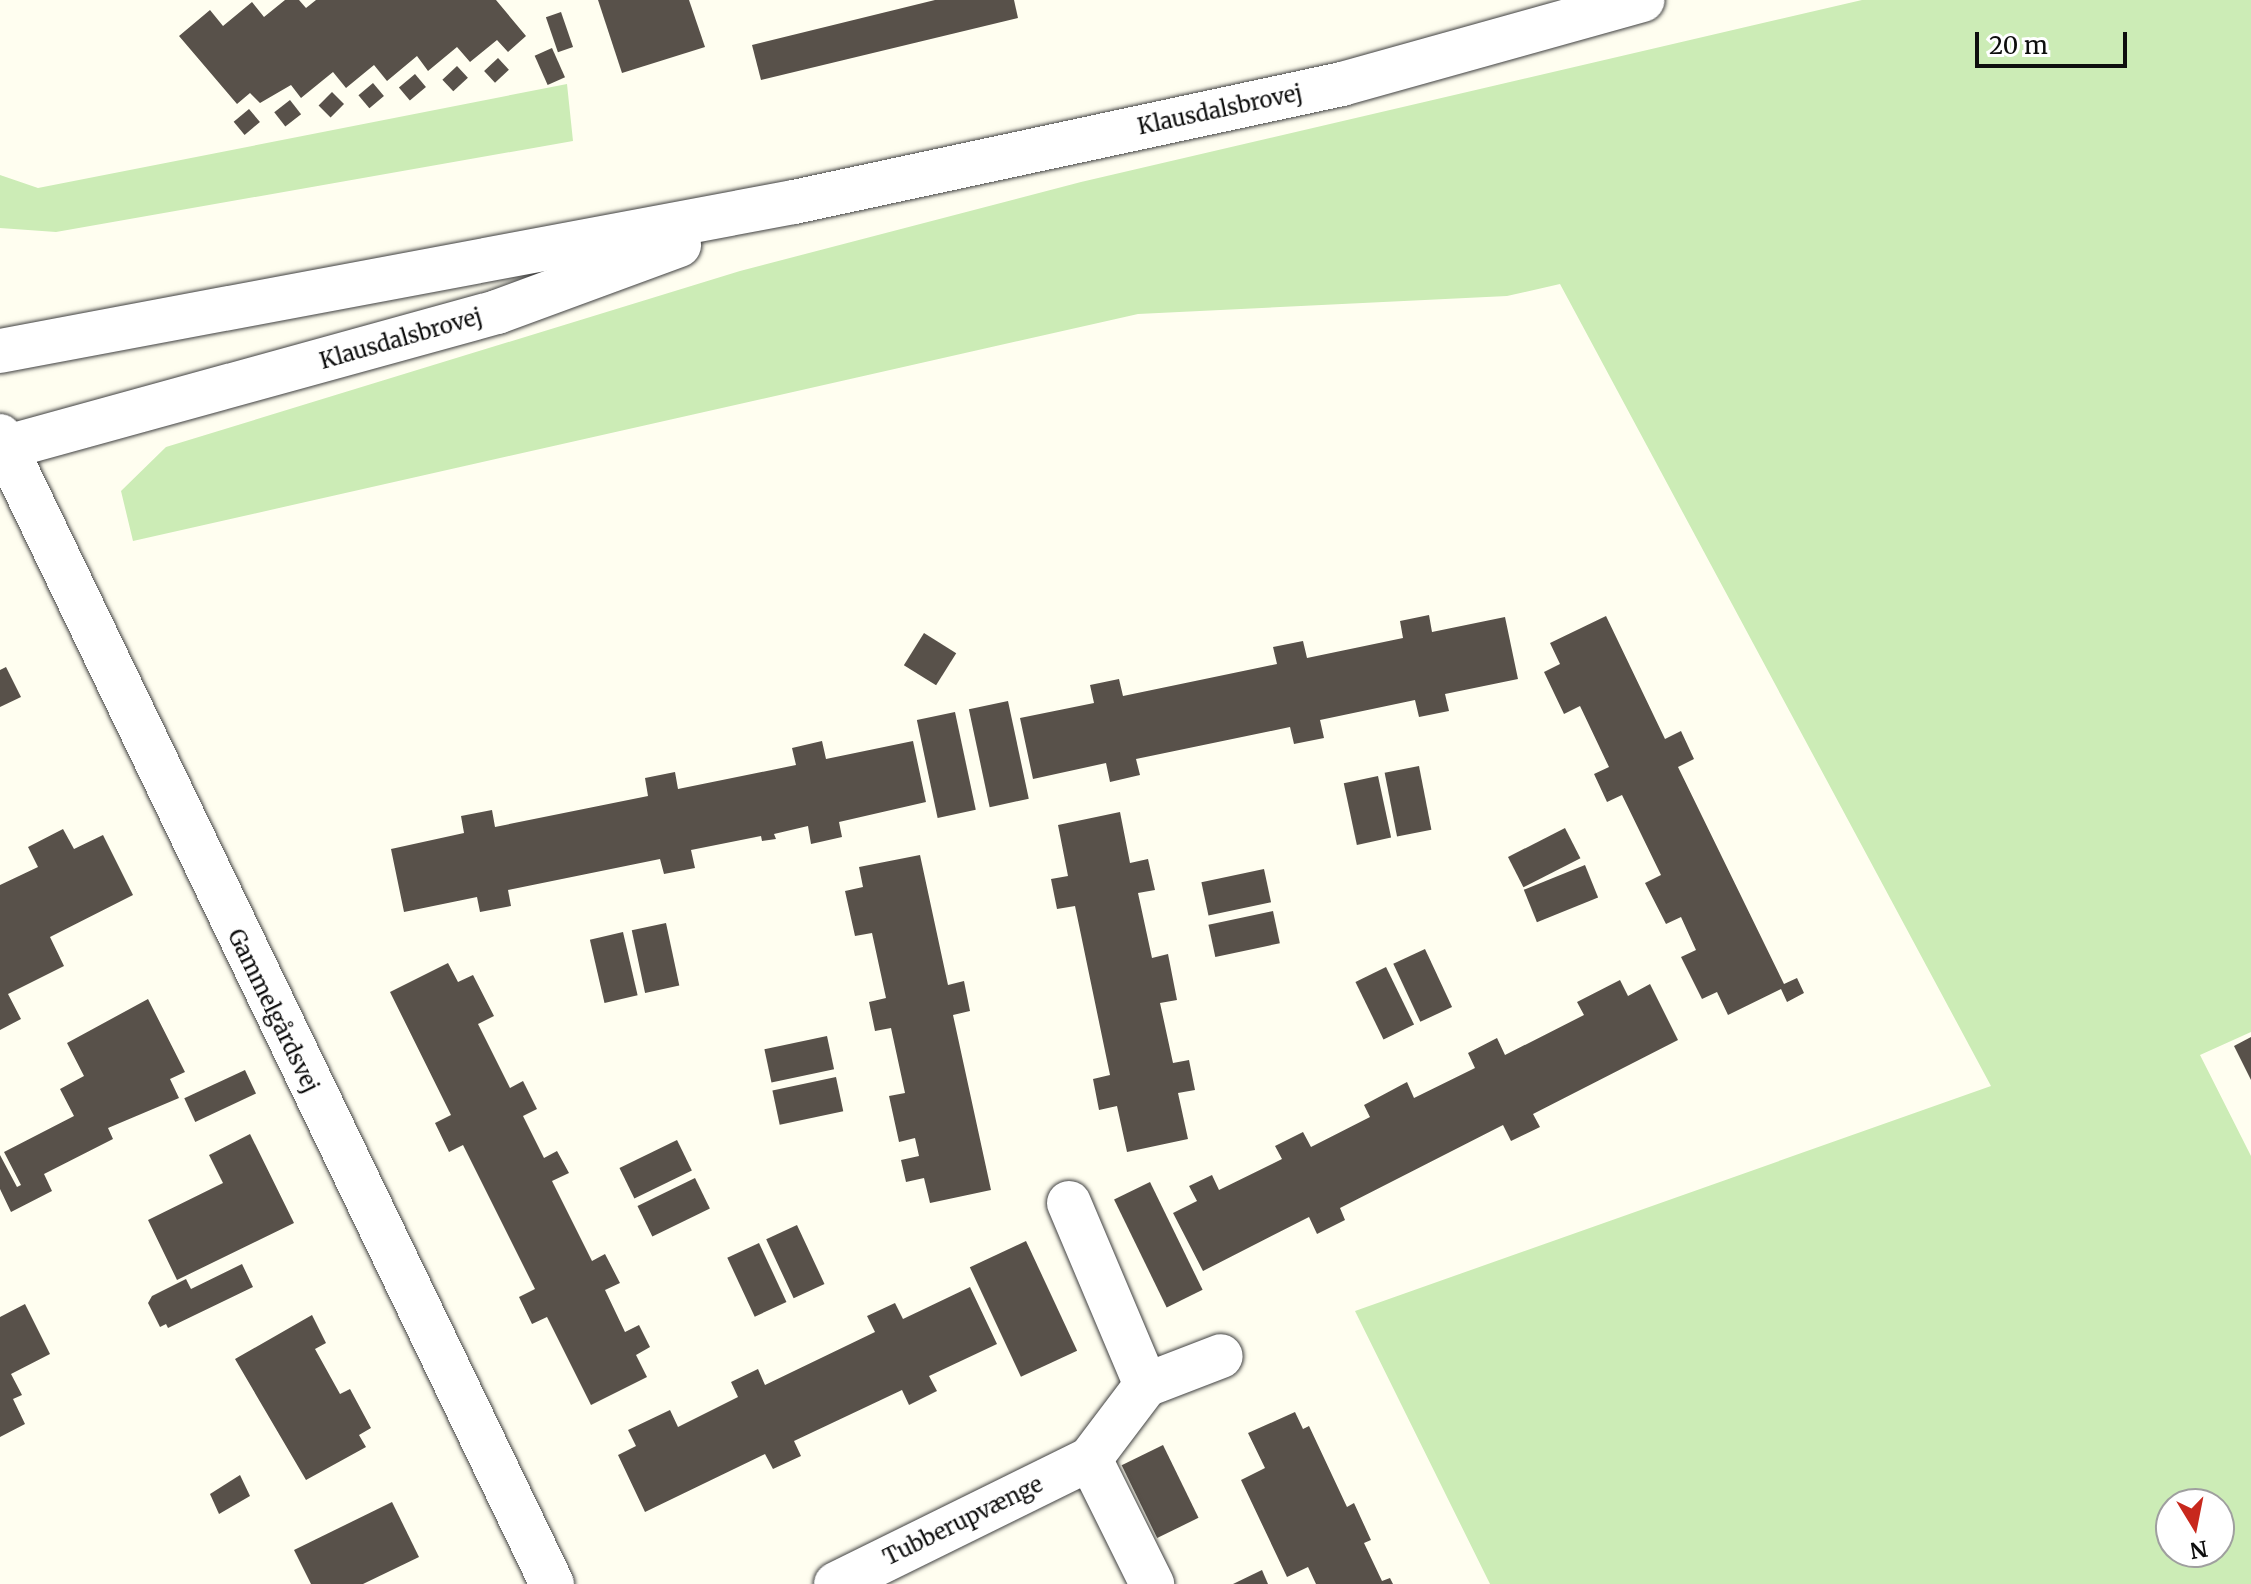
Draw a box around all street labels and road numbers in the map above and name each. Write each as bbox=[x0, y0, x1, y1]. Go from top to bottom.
street label: Klausdalsbrovej bbox=[1135, 80, 1305, 140]
street label: Klausdalsbrovej bbox=[317, 303, 485, 375]
street label: Gammelgårdsvej bbox=[222, 925, 324, 1097]
street label: Tubberupvænge bbox=[879, 1471, 1047, 1571]

